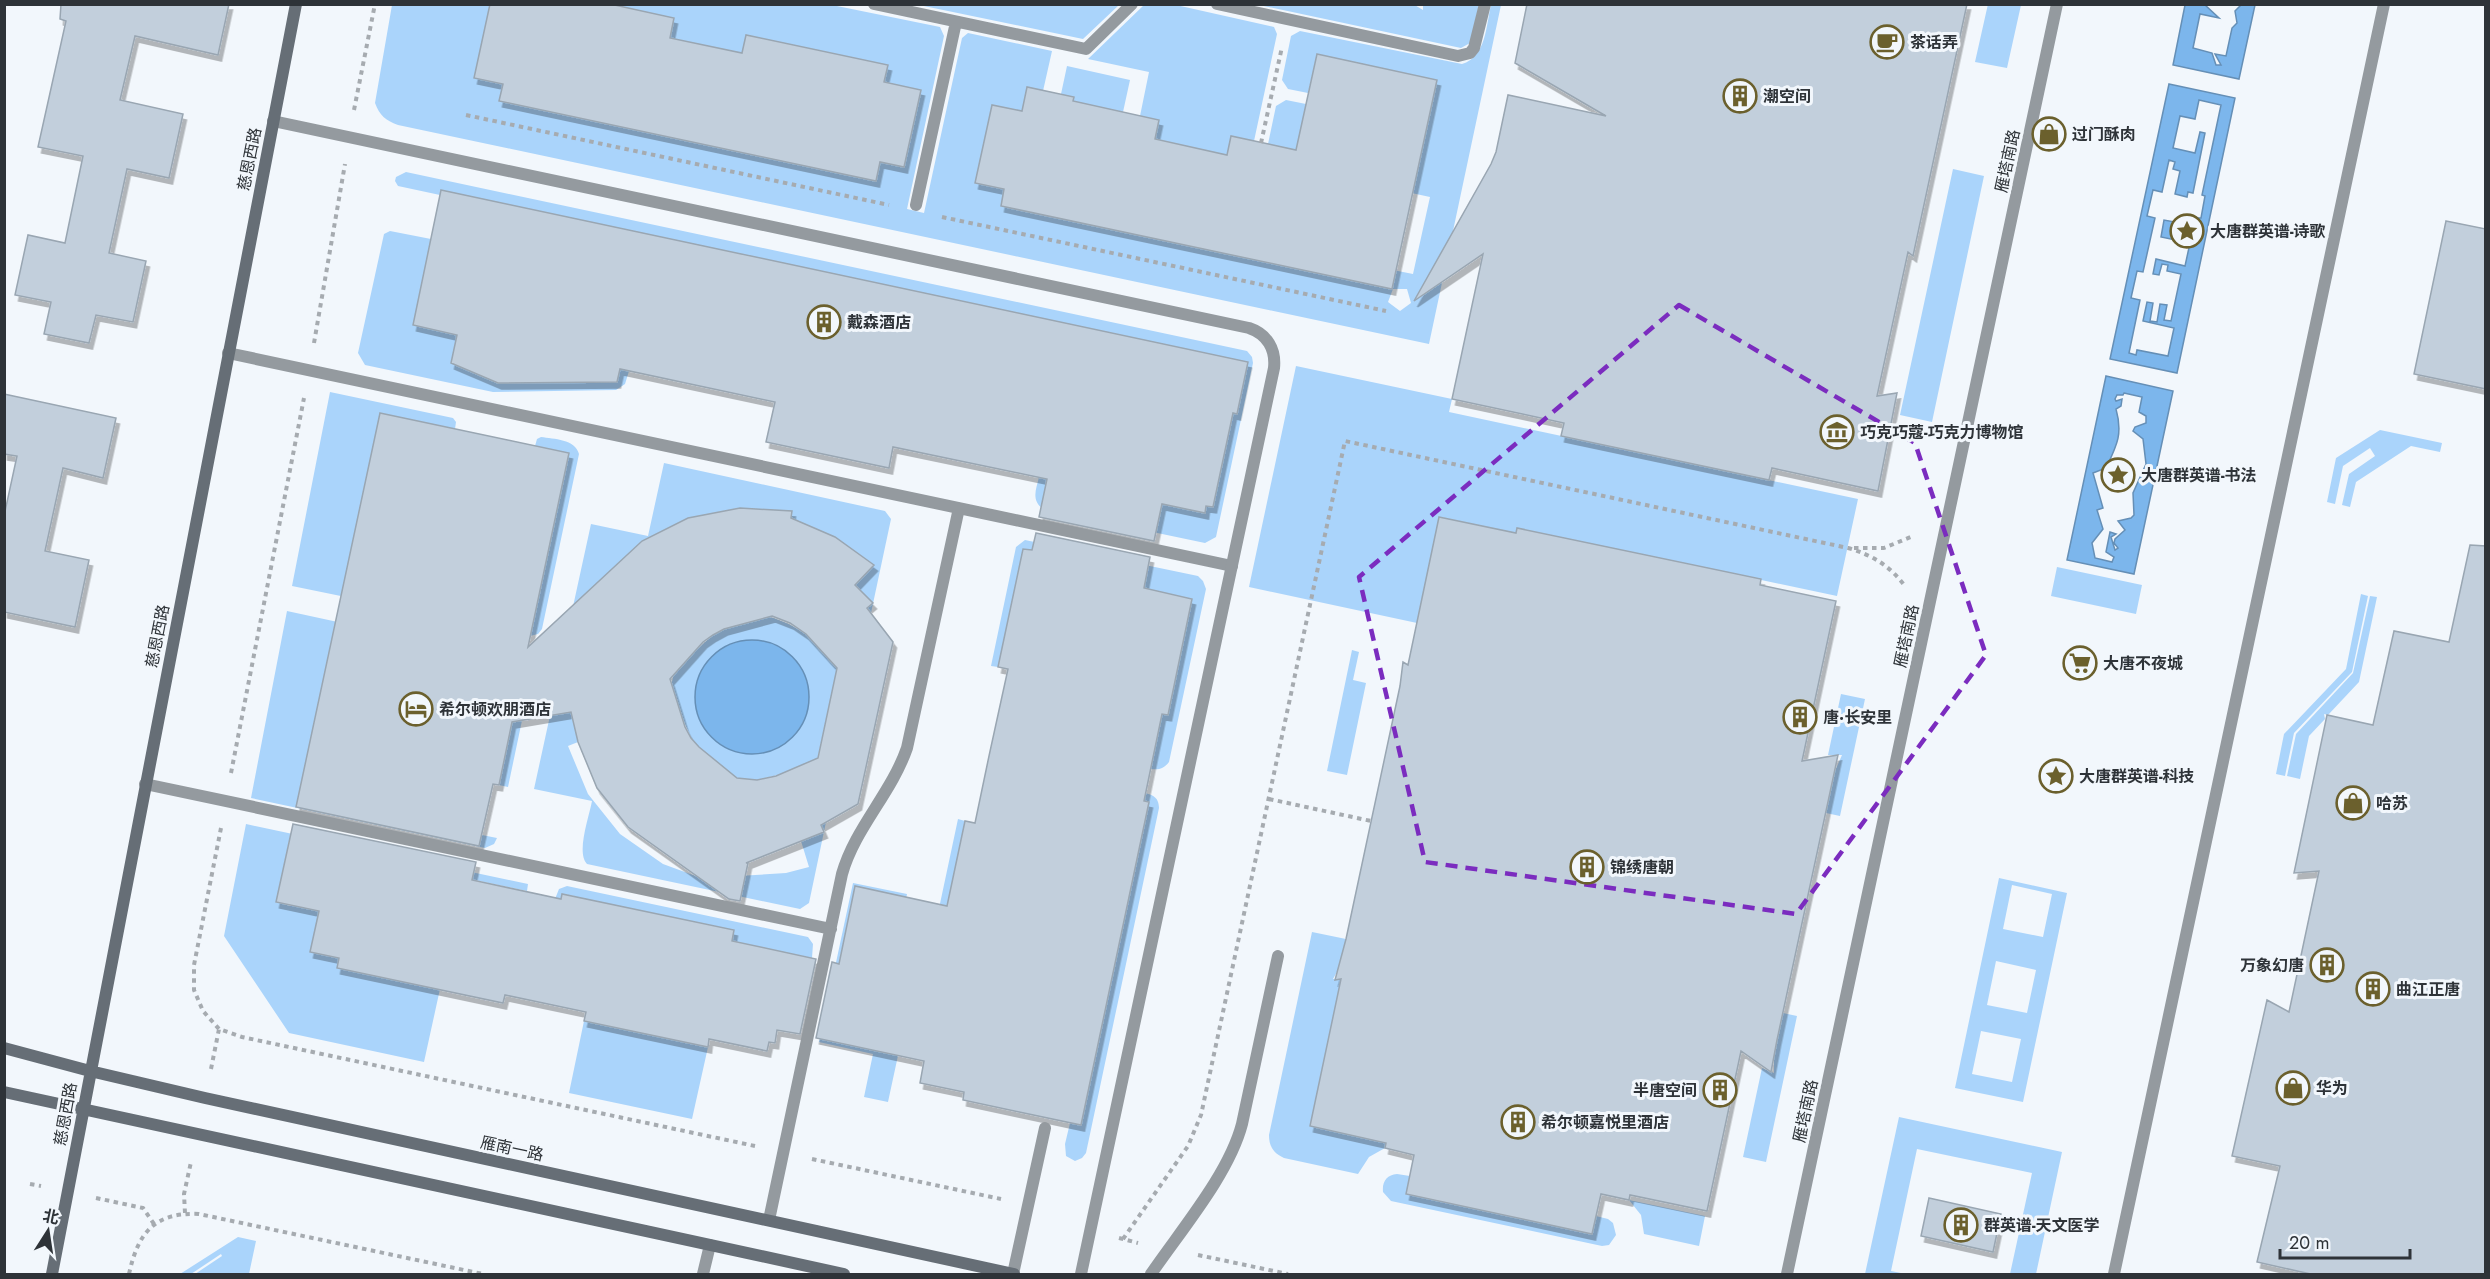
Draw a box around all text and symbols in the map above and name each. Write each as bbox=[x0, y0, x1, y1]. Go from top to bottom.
cafe icon: 茶话弄 bbox=[1869, 24, 1905, 60]
place label: 茶话弄 bbox=[1910, 31, 1958, 54]
building icon: 潮空间 bbox=[1722, 78, 1758, 114]
place label: 潮空间 bbox=[1763, 85, 1811, 108]
shop icon: 过门酥肉 bbox=[2031, 116, 2067, 152]
place label: 过门酥肉 bbox=[2072, 123, 2136, 146]
street label: 慈恩西路 bbox=[232, 125, 267, 193]
street label: 雁塔南路 bbox=[1990, 127, 2025, 195]
place icon: 大唐群英谱-诗歌 bbox=[2169, 213, 2205, 249]
place label: 大唐群英谱-诗歌 bbox=[2210, 220, 2326, 243]
building icon: 戴森酒店 bbox=[806, 304, 842, 340]
place label: 戴森酒店 bbox=[847, 311, 911, 334]
museum icon: 巧克巧蔻-巧克力博物馆 bbox=[1819, 414, 1855, 450]
place label: 巧克巧蔻-巧克力博物馆 bbox=[1860, 421, 2024, 444]
place icon: 大唐群英谱-书法 bbox=[2100, 457, 2136, 493]
place label: 大唐群英谱-书法 bbox=[2141, 464, 2257, 487]
street label: 慈恩西路 bbox=[140, 602, 175, 670]
street label: 雁塔南路 bbox=[1889, 602, 1924, 670]
supermarket icon: 大唐不夜城 bbox=[2062, 645, 2098, 681]
place label: 大唐不夜城 bbox=[2103, 652, 2183, 675]
hotel icon: 希尔顿欢朋酒店 bbox=[398, 691, 434, 727]
place label: 希尔顿欢朋酒店 bbox=[439, 698, 551, 721]
building icon: 唐·长安里 bbox=[1782, 699, 1818, 735]
place label: 唐·长安里 bbox=[1823, 706, 1892, 729]
place icon: 大唐群英谱-科技 bbox=[2038, 758, 2074, 794]
place label: 大唐群英谱-科技 bbox=[2079, 765, 2195, 788]
shop icon: 哈苏 bbox=[2335, 785, 2371, 821]
place label: 哈苏 bbox=[2376, 792, 2408, 815]
building icon: 锦绣唐朝 bbox=[1569, 849, 1605, 885]
place label: 锦绣唐朝 bbox=[1610, 856, 1674, 879]
building icon: 万象幻唐 bbox=[2309, 947, 2345, 983]
place label: 万象幻唐 bbox=[2240, 954, 2304, 977]
building icon: 曲江正唐 bbox=[2355, 971, 2391, 1007]
place label: 曲江正唐 bbox=[2396, 978, 2460, 1001]
shop icon: 华为 bbox=[2275, 1070, 2311, 1106]
building icon: 半唐空间 bbox=[1702, 1072, 1738, 1108]
street label: 雁塔南路 bbox=[1788, 1077, 1823, 1145]
place label: 华为 bbox=[2316, 1077, 2348, 1100]
place label: 半唐空间 bbox=[1633, 1079, 1697, 1102]
street label: 慈恩西路 bbox=[49, 1081, 82, 1148]
building icon: 希尔顿嘉悦里酒店 bbox=[1500, 1104, 1536, 1140]
place label: 希尔顿嘉悦里酒店 bbox=[1541, 1111, 1669, 1134]
street label: 雁南一路 bbox=[478, 1131, 546, 1166]
north arrow bbox=[18, 1201, 78, 1261]
text: 北 bbox=[41, 1204, 61, 1230]
building icon: 群英谱-天文医学 bbox=[1943, 1207, 1979, 1243]
place label: 群英谱-天文医学 bbox=[1984, 1214, 2100, 1237]
scale bar bbox=[2280, 1222, 2410, 1260]
text: 20 m bbox=[2289, 1230, 2329, 1256]

